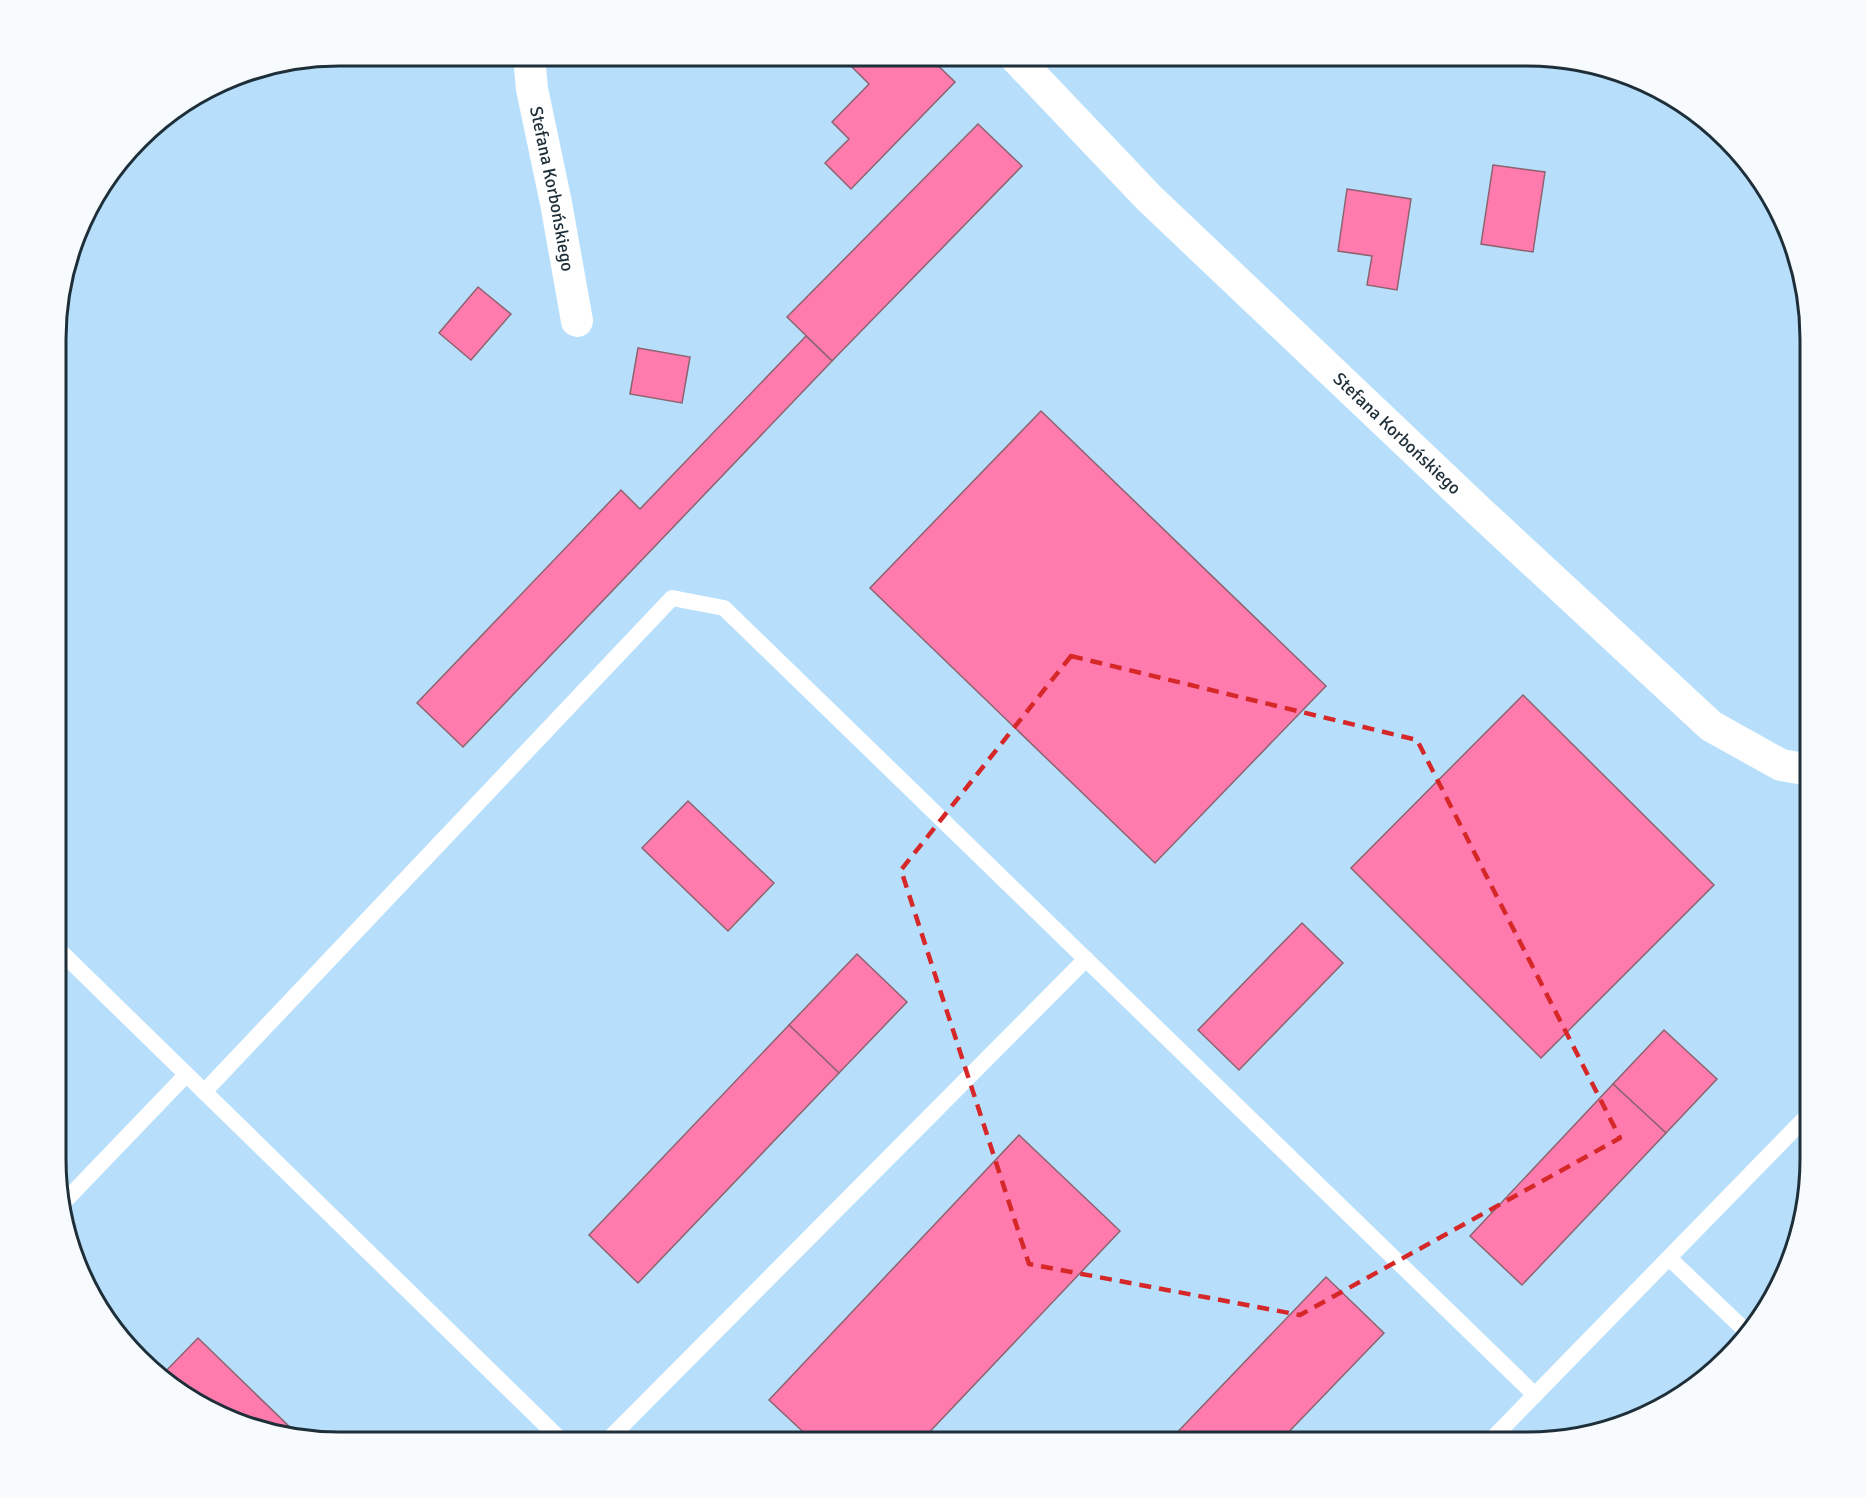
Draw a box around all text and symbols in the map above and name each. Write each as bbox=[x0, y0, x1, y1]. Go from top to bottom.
street label: Stefana Korbońskiego bbox=[525, 104, 579, 273]
street label: Stefana Korbońskiego bbox=[1329, 368, 1466, 499]

